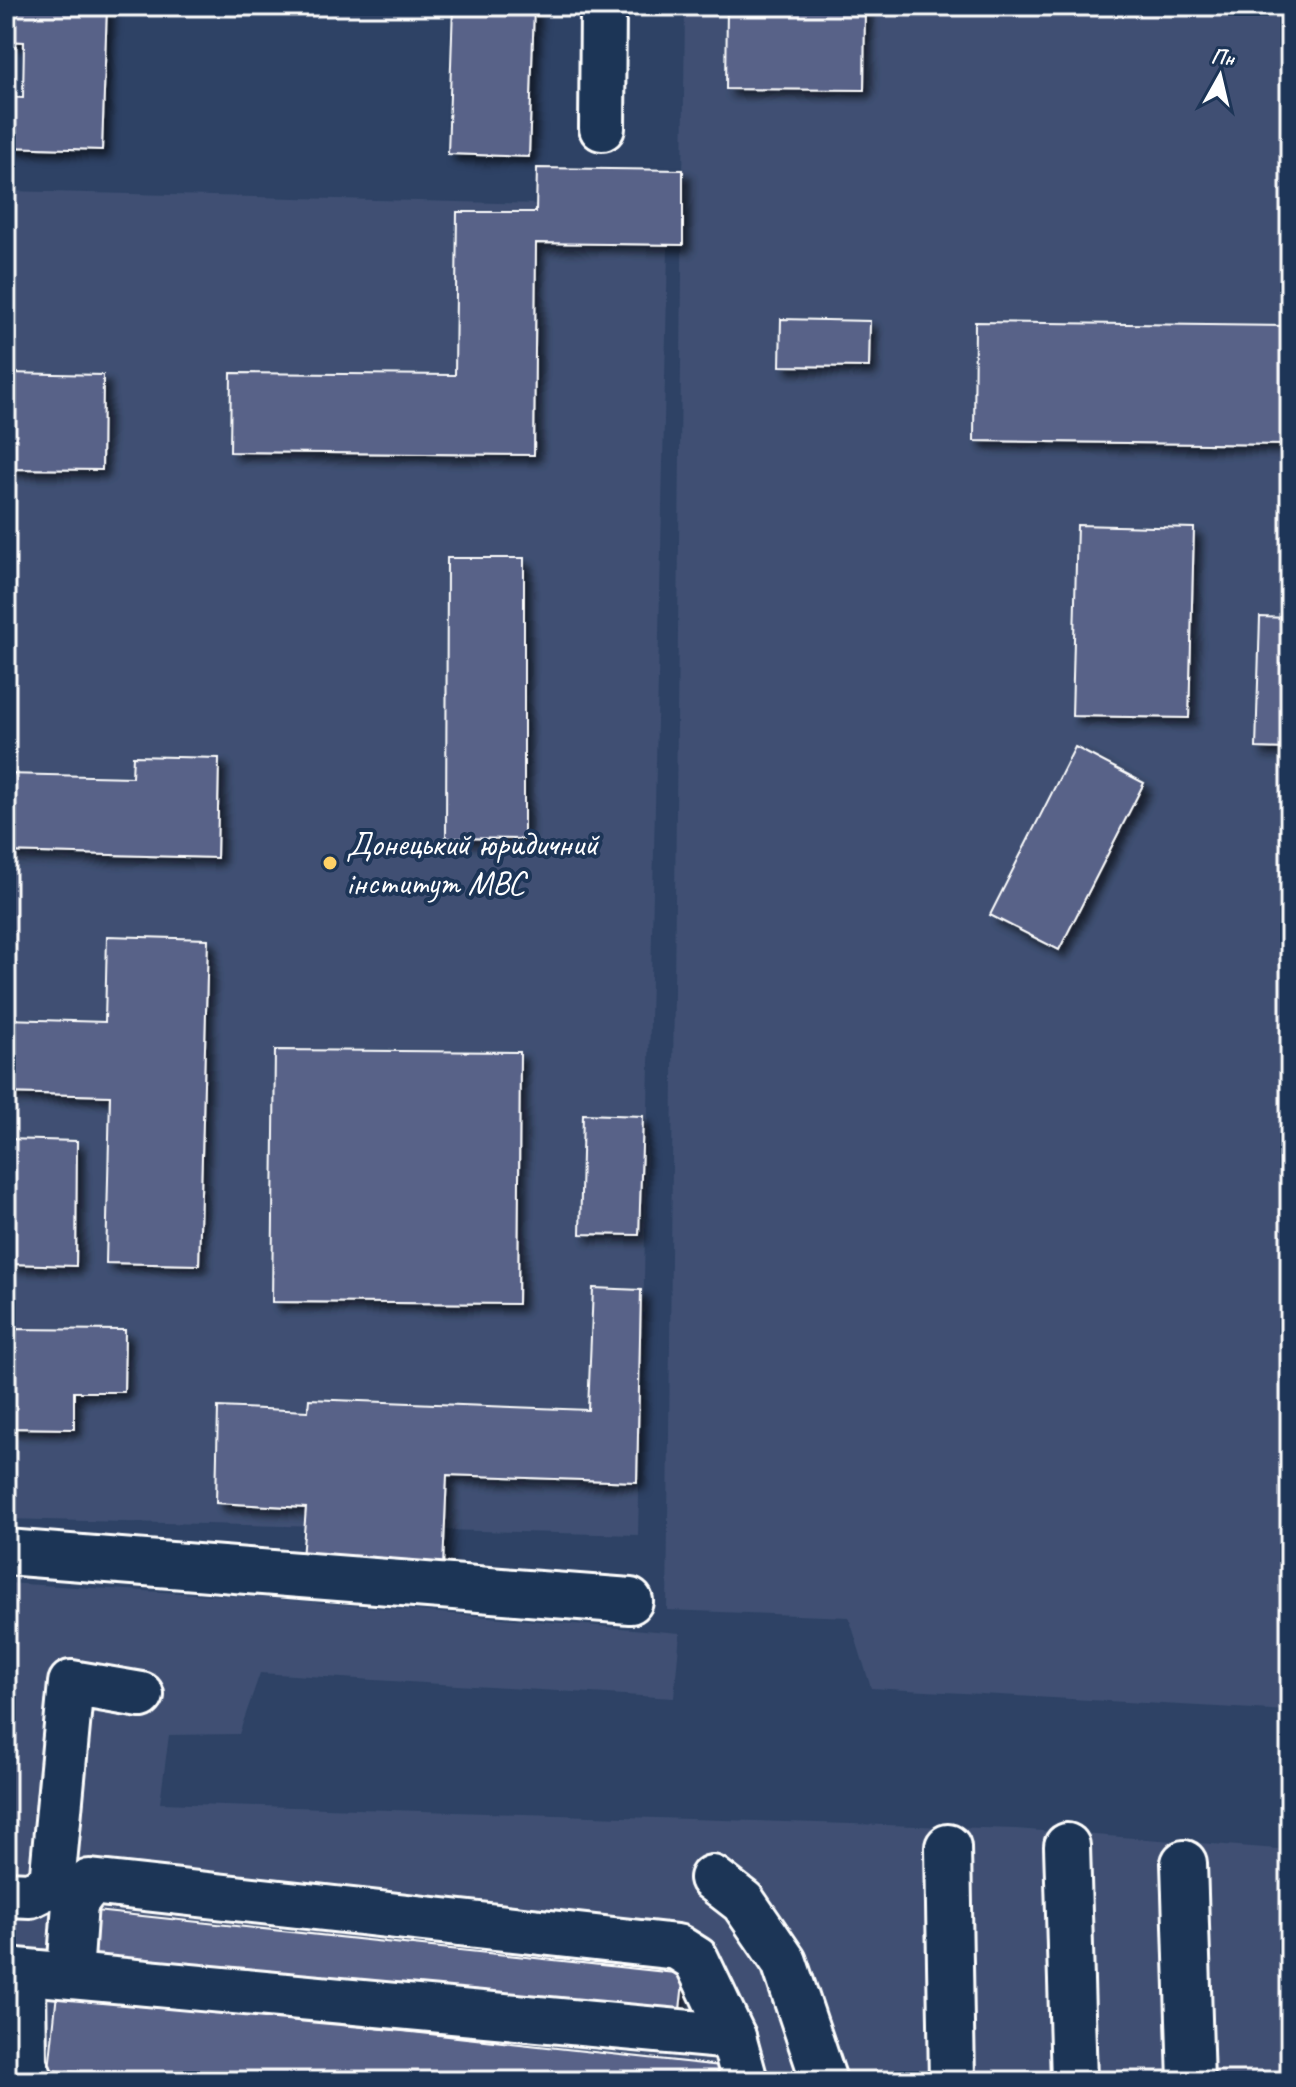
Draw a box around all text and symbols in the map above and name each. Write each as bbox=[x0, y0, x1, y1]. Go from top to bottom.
north arrow bbox=[1180, 36, 1260, 116]
text: Пн bbox=[1209, 42, 1237, 73]
place label: Донецький юридичний інститут МВС bbox=[346, 822, 600, 904]
marker: Донецький юридичний інститут МВС bbox=[321, 854, 339, 872]

